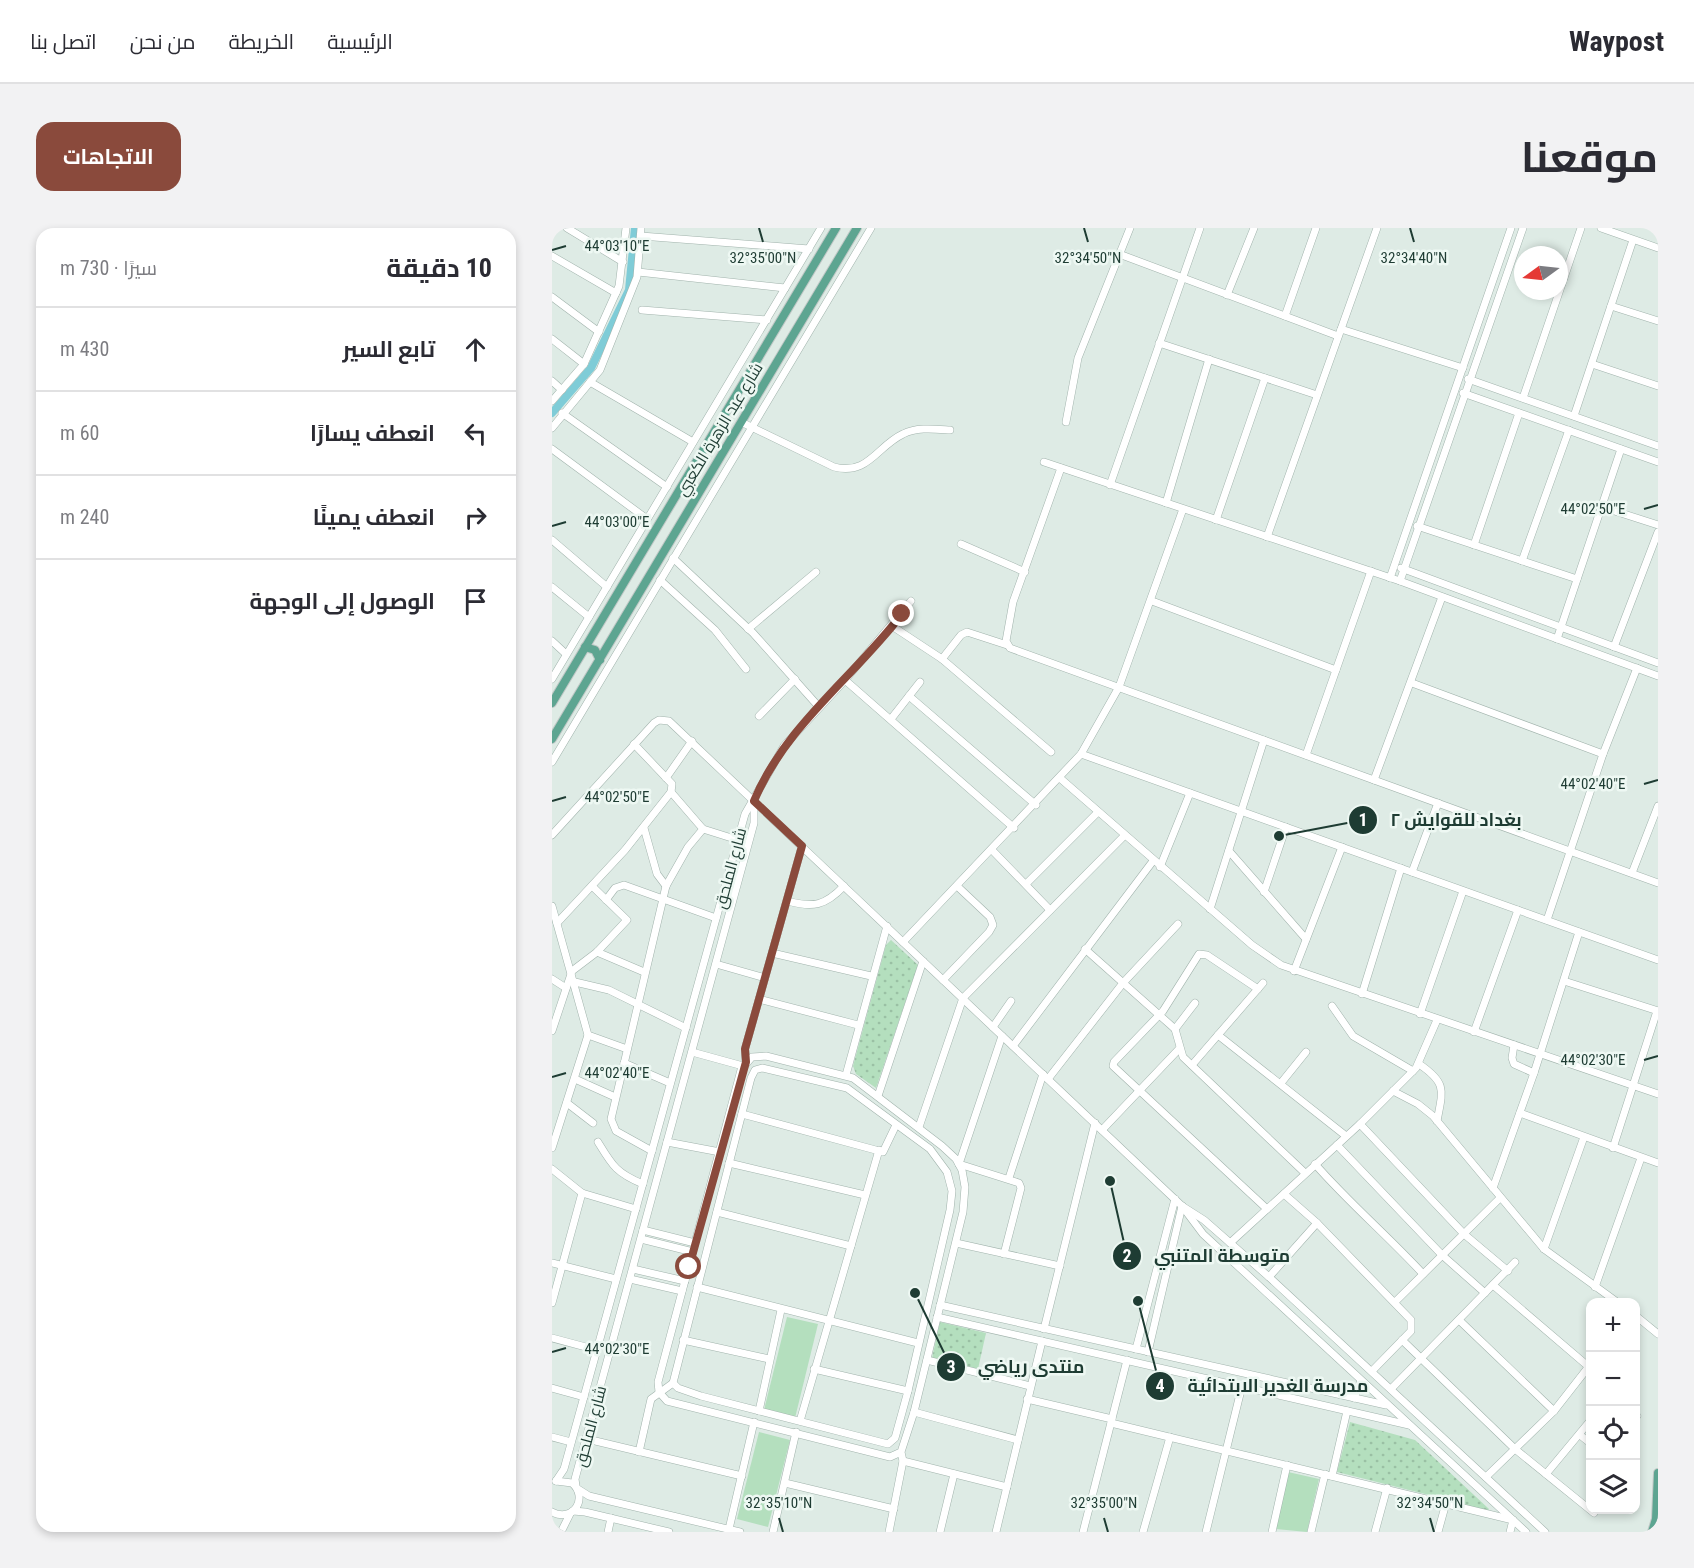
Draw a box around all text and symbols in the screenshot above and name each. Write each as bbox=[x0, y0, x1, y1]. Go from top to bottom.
text: Waypost bbox=[1569, 25, 1664, 58]
text: اتصل بنا bbox=[30, 30, 97, 54]
text: من نحن bbox=[130, 30, 196, 54]
text: الخريطة bbox=[229, 30, 294, 54]
text: الرئيسية bbox=[327, 30, 393, 54]
button: الاتجاهات bbox=[36, 122, 181, 191]
text: موقعنا bbox=[1521, 133, 1658, 182]
text: 44°03'10"E bbox=[585, 237, 649, 255]
north arrow bbox=[1514, 246, 1568, 300]
text: 32°35'00"N bbox=[730, 249, 796, 267]
text: 32°34'50"N bbox=[1055, 249, 1121, 267]
text: 32°34'40"N bbox=[1381, 249, 1447, 267]
text: 10 دقيقة bbox=[386, 253, 492, 283]
text: سيرًا · 730 m bbox=[60, 256, 157, 280]
icon: ahead bbox=[459, 333, 492, 366]
text: 430 m bbox=[60, 337, 109, 361]
text: تابع السير bbox=[342, 337, 435, 362]
street label: شارع عبد الزهرة الكعبي bbox=[672, 359, 770, 501]
icon: left bbox=[459, 417, 492, 450]
text: 60 m bbox=[60, 421, 99, 445]
text: انعطف يسارًا bbox=[310, 421, 435, 446]
text: 44°02'50"E bbox=[1561, 500, 1625, 518]
icon: right bbox=[459, 501, 492, 534]
text: 240 m bbox=[60, 505, 109, 529]
text: انعطف يمينًا bbox=[313, 505, 435, 530]
text: 44°03'00"E bbox=[585, 513, 649, 531]
icon: arrive bbox=[459, 585, 492, 618]
text: الوصول إلى الوجهة bbox=[250, 589, 435, 614]
route end bbox=[888, 600, 914, 626]
text: 44°02'40"E bbox=[1561, 775, 1625, 793]
text: 44°02'50"E bbox=[585, 788, 649, 806]
callout: بغداد للقوايش ٢ bbox=[1348, 802, 1533, 838]
text: 1 bbox=[1358, 809, 1368, 830]
text: بغداد للقوايش ٢ bbox=[1390, 809, 1522, 831]
street label: شارع الملحق bbox=[711, 826, 752, 911]
text: 44°02'30"E bbox=[1561, 1051, 1625, 1069]
text: 44°02'40"E bbox=[585, 1064, 649, 1082]
callout: متوسطة المتنبي bbox=[1112, 1238, 1302, 1274]
text: 2 bbox=[1122, 1245, 1132, 1266]
text: متوسطة المتنبي bbox=[1154, 1245, 1290, 1271]
route start bbox=[675, 1253, 701, 1279]
map controls bbox=[1586, 1298, 1640, 1514]
button: + bbox=[1586, 1298, 1640, 1352]
text: 44°02'30"E bbox=[585, 1340, 649, 1358]
callout: منتدى رياضي bbox=[936, 1349, 1097, 1385]
button: − bbox=[1586, 1352, 1640, 1406]
text: 3 bbox=[946, 1356, 956, 1377]
text: منتدى رياضي bbox=[978, 1356, 1084, 1381]
callout: مدرسة الغدير الابتدائية bbox=[1145, 1368, 1380, 1404]
text: 4 bbox=[1155, 1375, 1165, 1396]
text: مدرسة الغدير الابتدائية bbox=[1188, 1375, 1368, 1397]
street label: شارع الملحق bbox=[571, 1384, 612, 1469]
button: locate bbox=[1586, 1406, 1640, 1460]
button: layers bbox=[1586, 1460, 1640, 1514]
text: 32°35'10"N bbox=[746, 1494, 812, 1512]
text: 32°35'00"N bbox=[1071, 1494, 1137, 1512]
text: 32°34'50"N bbox=[1397, 1494, 1463, 1512]

